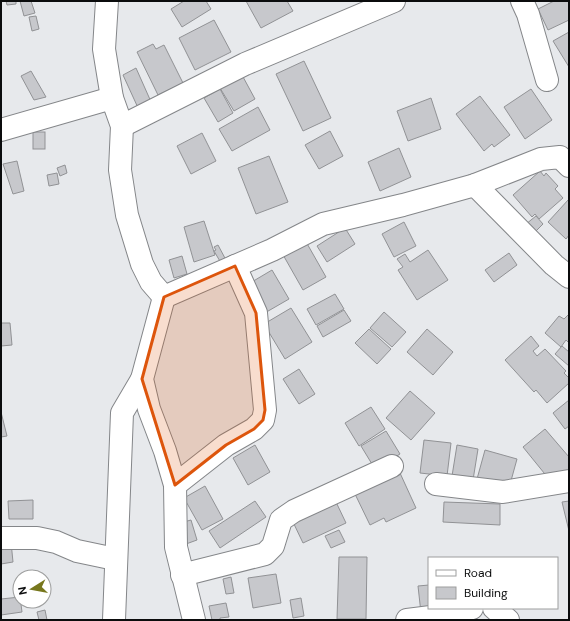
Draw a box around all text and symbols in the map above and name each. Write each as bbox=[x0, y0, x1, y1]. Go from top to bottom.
legend bbox=[428, 557, 558, 609]
text: Road bbox=[464, 565, 492, 581]
north arrow bbox=[12, 569, 52, 609]
text: Building bbox=[464, 585, 508, 601]
text: N bbox=[15, 586, 30, 596]

